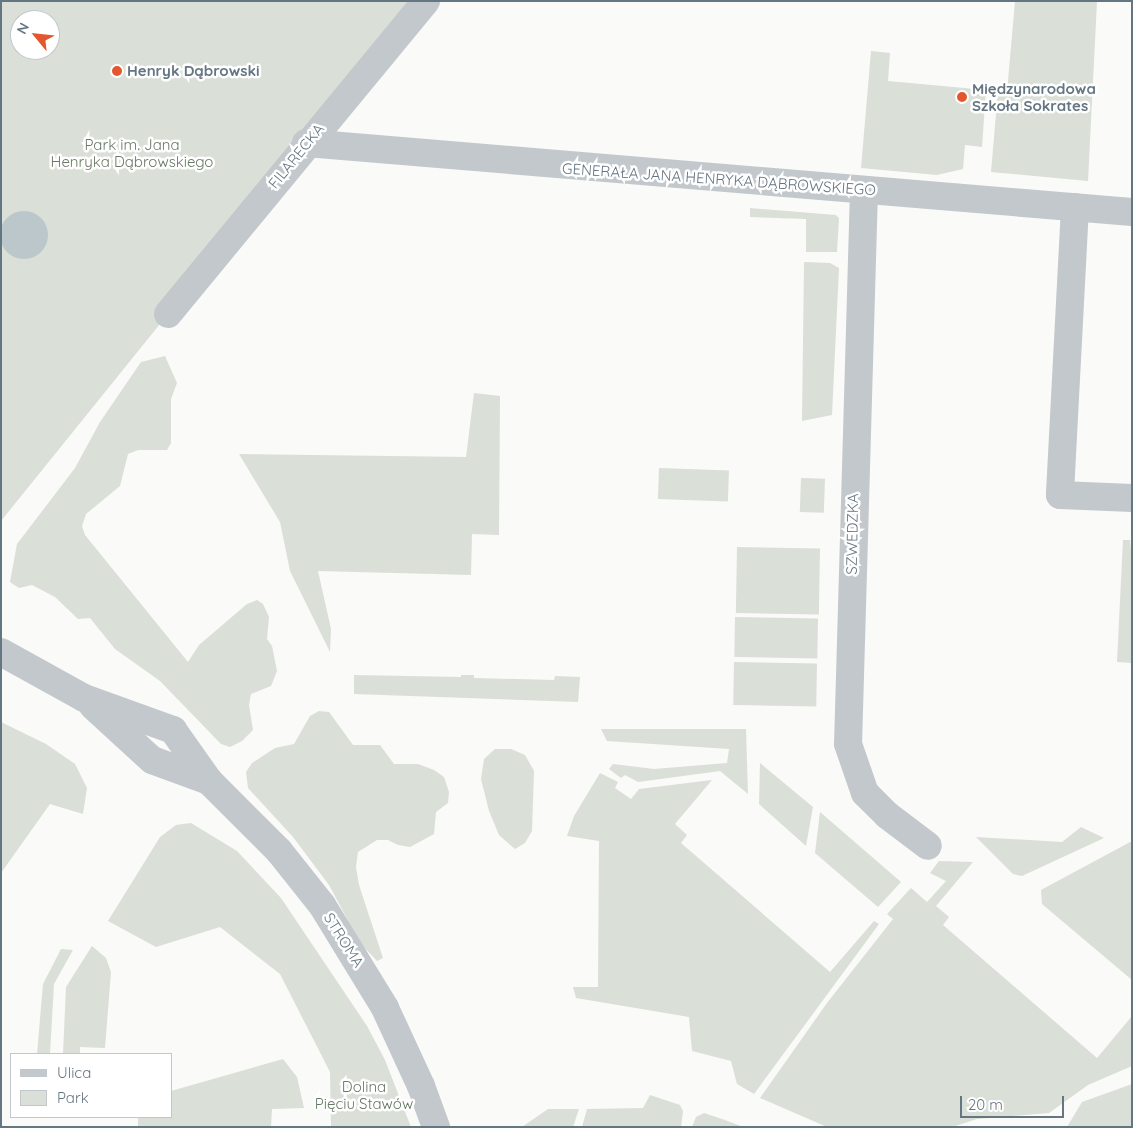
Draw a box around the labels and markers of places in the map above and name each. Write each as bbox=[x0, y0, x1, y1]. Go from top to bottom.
place label: Henryk Dąbrowski bbox=[127, 62, 259, 80]
marker: Henryk Dąbrowski bbox=[111, 65, 123, 77]
place label: Międzynarodowa Szkoła Sokrates bbox=[972, 79, 1096, 114]
marker: Międzynarodowa Szkoła Sokrates bbox=[956, 91, 968, 103]

